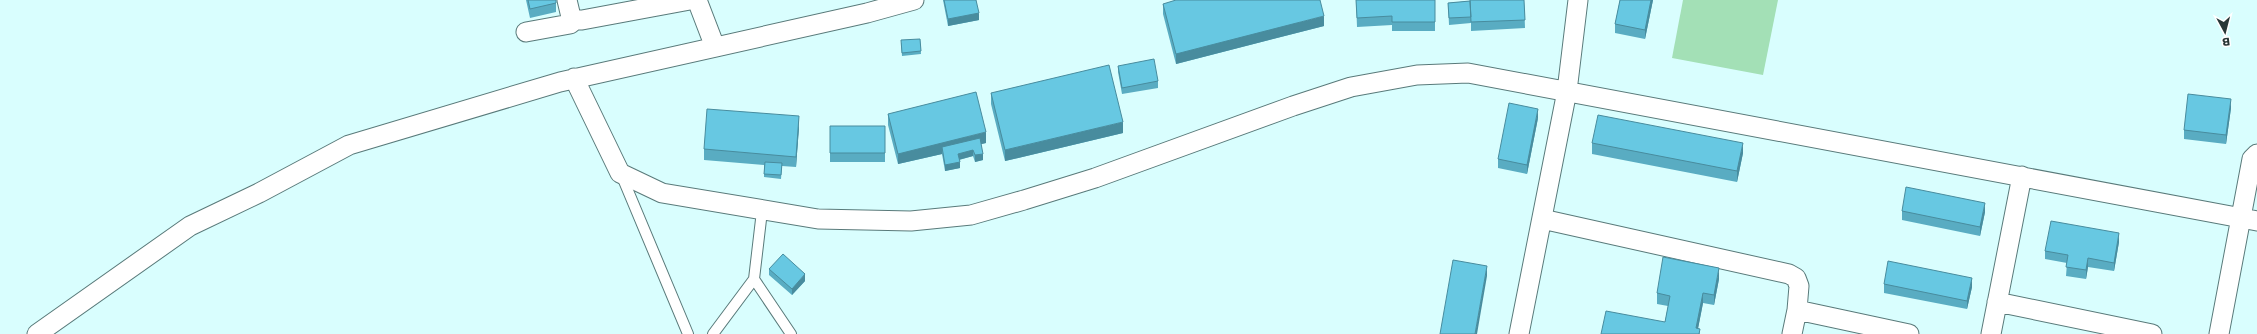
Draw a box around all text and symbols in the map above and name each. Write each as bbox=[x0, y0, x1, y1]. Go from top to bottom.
north arrow bbox=[2205, 12, 2245, 52]
text: B bbox=[2221, 35, 2231, 48]

